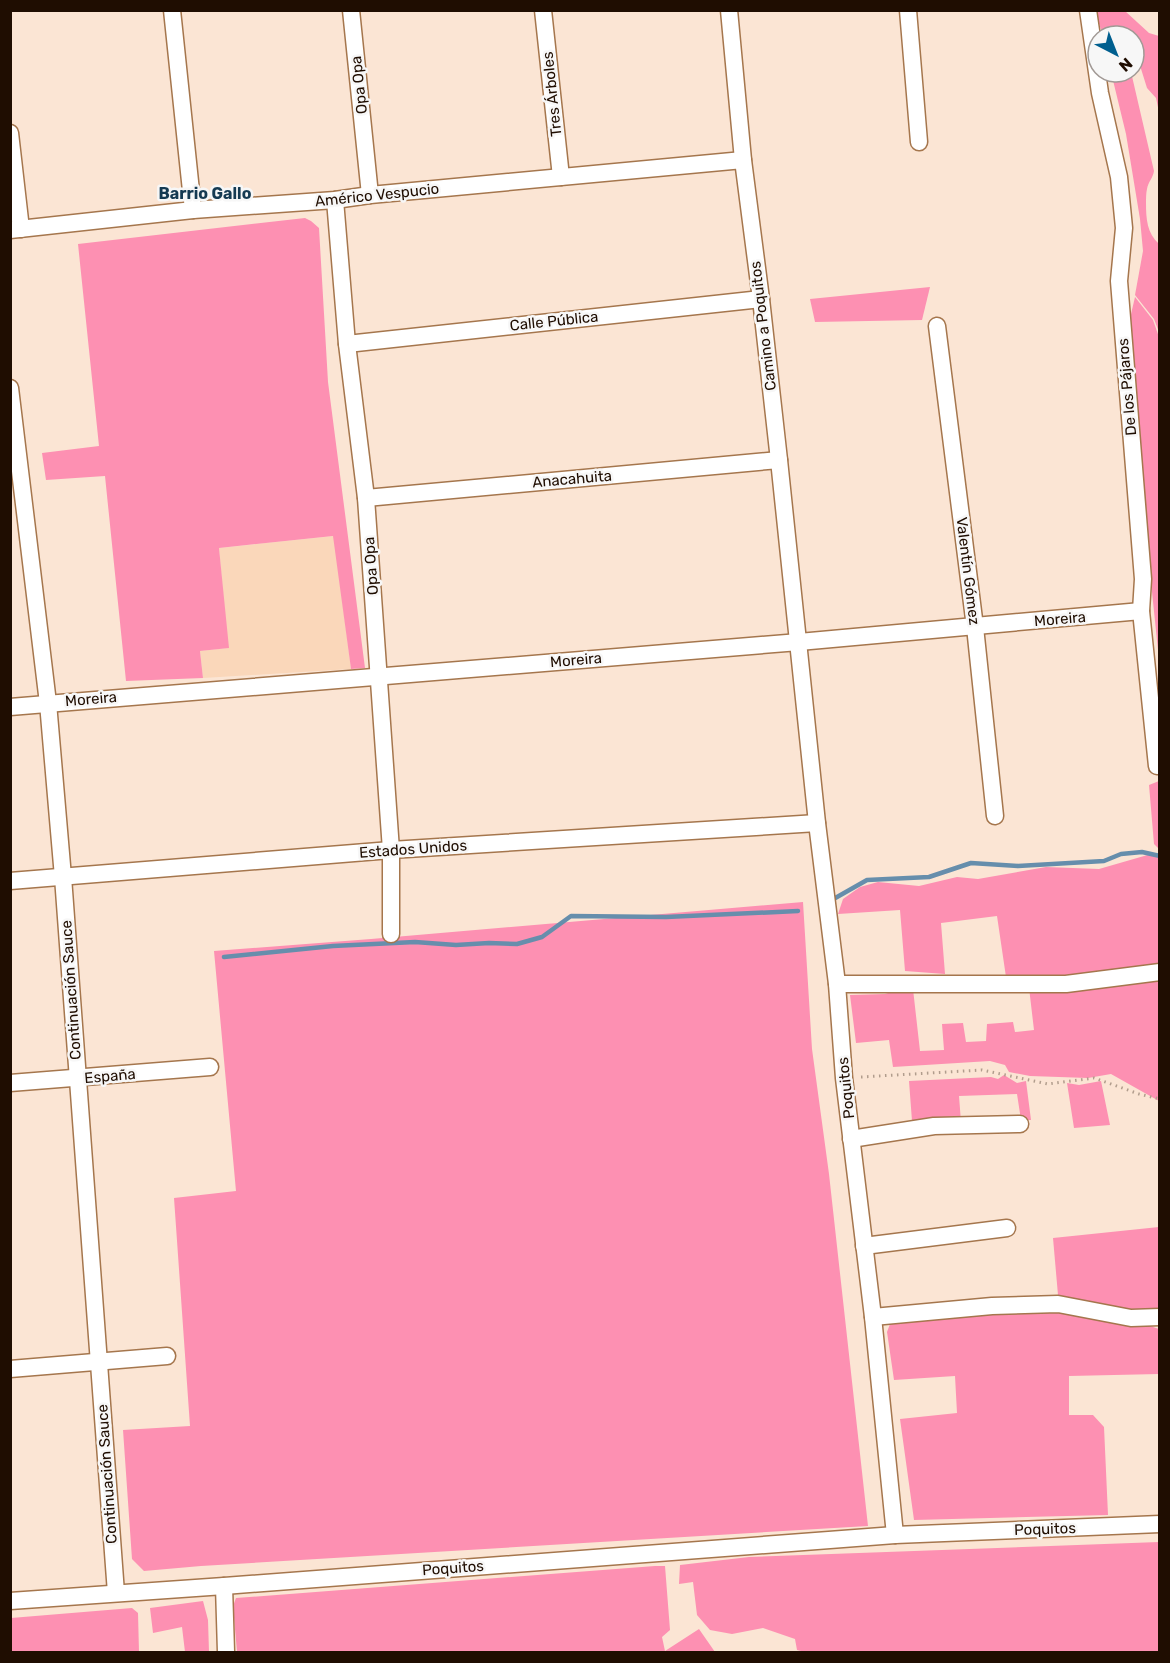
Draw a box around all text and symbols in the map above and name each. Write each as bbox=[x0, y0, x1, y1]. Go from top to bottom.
north arrow bbox=[1086, 24, 1146, 84]
street label: Tres Árboles bbox=[539, 50, 565, 137]
text: N bbox=[1115, 54, 1136, 76]
street label: Opa Opa bbox=[347, 55, 371, 115]
street label: Américo Vespucio bbox=[314, 180, 440, 210]
district label: Barrio Gallo bbox=[159, 184, 252, 203]
street label: Camino a Poquitos bbox=[746, 260, 780, 392]
street label: Calle Pública bbox=[509, 307, 599, 335]
street label: De los Pájaros bbox=[1114, 337, 1140, 437]
street label: Anacahuita bbox=[531, 467, 613, 491]
street label: Valentín Gómez bbox=[952, 516, 984, 626]
street label: Opa Opa bbox=[360, 536, 382, 596]
street label: Moreira bbox=[1033, 608, 1087, 630]
street label: Moreira bbox=[549, 649, 603, 671]
street label: Moreira bbox=[64, 688, 118, 710]
street label: Estados Unidos bbox=[358, 836, 468, 862]
street label: Continuación Sauce bbox=[57, 919, 85, 1061]
street label: Poquitos bbox=[834, 1056, 858, 1120]
street label: España bbox=[84, 1065, 136, 1087]
street label: Continuación Sauce bbox=[93, 1403, 121, 1545]
street label: Poquitos bbox=[1014, 1519, 1077, 1539]
street label: Poquitos bbox=[422, 1557, 485, 1579]

